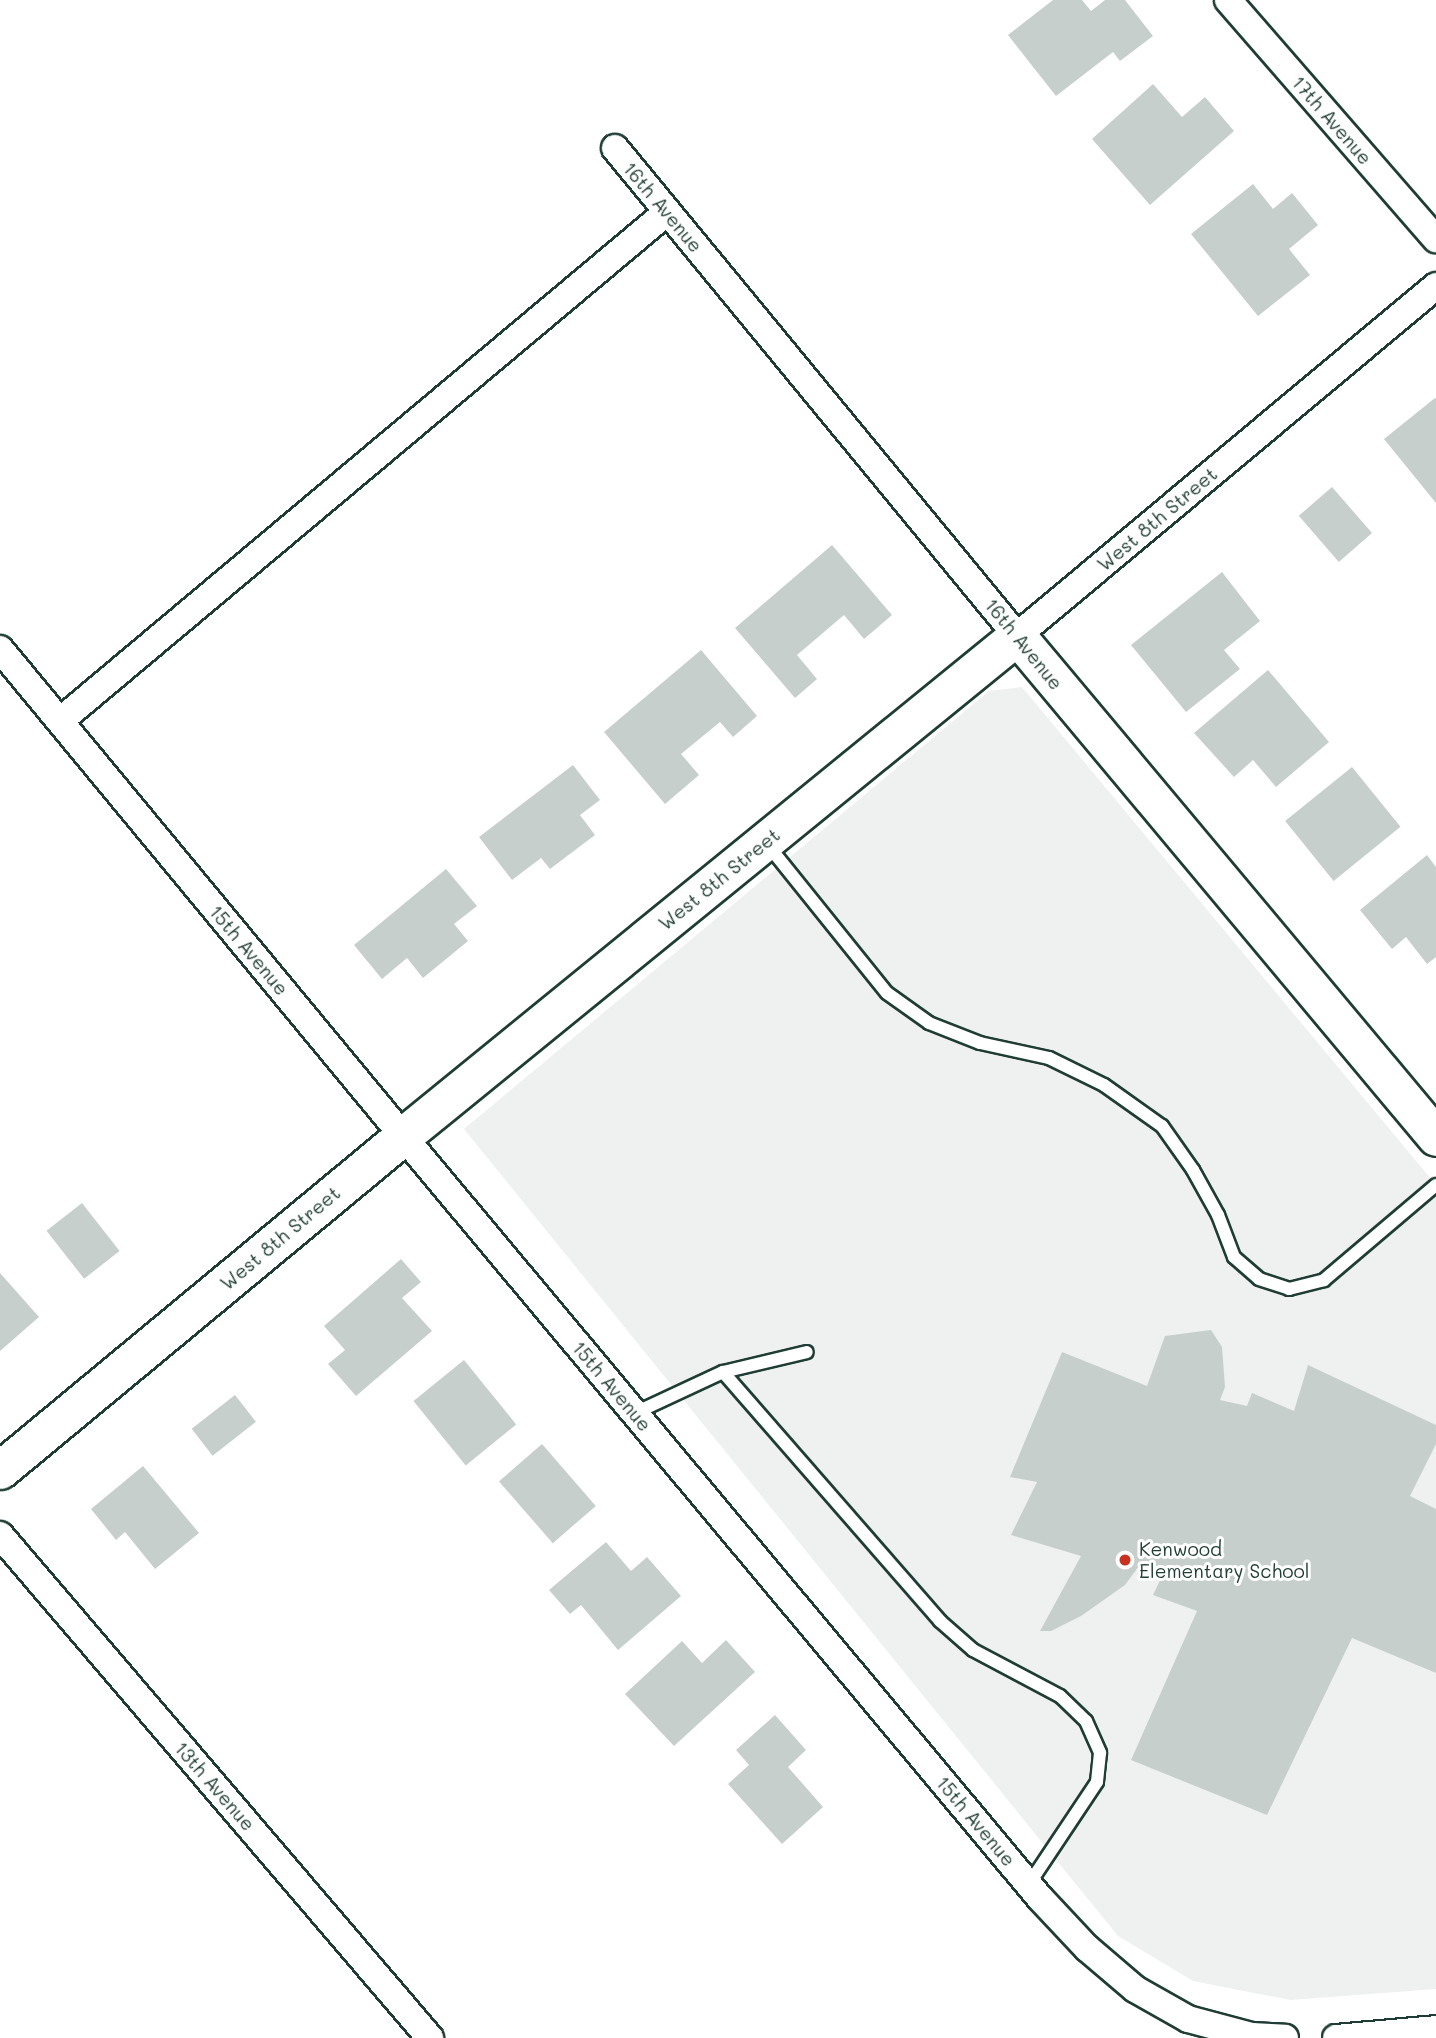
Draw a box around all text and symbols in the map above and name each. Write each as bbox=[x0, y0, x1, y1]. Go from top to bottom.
street label: 17th Avenue bbox=[1287, 71, 1377, 169]
street label: 16th Avenue bbox=[619, 157, 707, 257]
street label: West 8th Street bbox=[1093, 462, 1221, 576]
street label: 16th Avenue bbox=[980, 594, 1068, 694]
street label: West 8th Street bbox=[654, 823, 784, 935]
street label: 15th Avenue bbox=[205, 900, 293, 1000]
street label: West 8th Street bbox=[216, 1181, 344, 1295]
street label: 15th Avenue bbox=[568, 1336, 656, 1436]
place label: Kenwood Elementary School bbox=[1139, 1538, 1309, 1582]
marker: Kenwood Elementary School bbox=[1117, 1552, 1133, 1568]
street label: 13th Avenue bbox=[170, 1737, 260, 1835]
street label: 15th Avenue bbox=[932, 1771, 1020, 1871]

